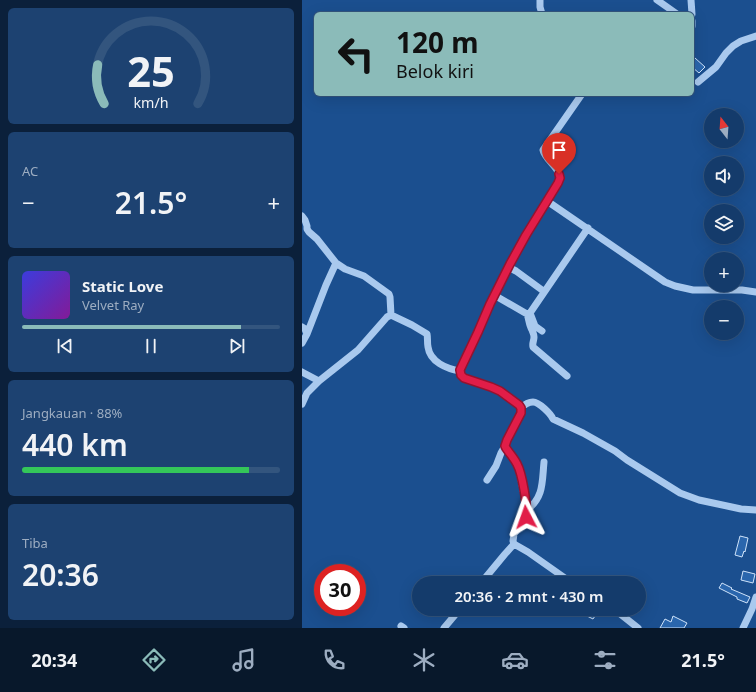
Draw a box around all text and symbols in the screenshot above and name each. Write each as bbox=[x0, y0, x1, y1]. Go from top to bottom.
text: 120 m bbox=[396, 23, 479, 61]
icon: left bbox=[330, 28, 382, 80]
text: 25 bbox=[127, 43, 175, 99]
text: Belok kiri bbox=[396, 59, 474, 83]
text: km/h bbox=[133, 93, 169, 112]
north arrow bbox=[704, 108, 744, 148]
map controls bbox=[704, 108, 744, 340]
pin bbox=[542, 133, 576, 174]
icon: arrive bbox=[548, 139, 570, 161]
button: sound bbox=[704, 156, 744, 196]
text: AC bbox=[22, 162, 38, 180]
text: 21.5° bbox=[115, 182, 187, 223]
text: − bbox=[22, 187, 35, 217]
text: + bbox=[267, 187, 280, 217]
button: layers bbox=[704, 204, 744, 244]
button: + bbox=[704, 252, 744, 292]
text: Static Love bbox=[82, 276, 163, 296]
text: Velvet Ray bbox=[82, 296, 144, 314]
button: − bbox=[704, 300, 744, 340]
icon: previous bbox=[54, 335, 76, 357]
icon: pause bbox=[140, 335, 162, 357]
icon: next bbox=[226, 335, 248, 357]
text: Jangkauan · 88% bbox=[22, 404, 122, 422]
text: 440 km bbox=[22, 424, 128, 465]
position arrow bbox=[505, 496, 547, 538]
text: Tiba bbox=[22, 534, 48, 552]
text: 20:36 bbox=[22, 554, 99, 595]
speed limit sign: 30 bbox=[314, 564, 366, 616]
text: 20:36 · 2 mnt · 430 m bbox=[455, 586, 603, 606]
icon: directions bbox=[140, 646, 168, 674]
icon: music bbox=[230, 646, 258, 674]
icon: phone bbox=[320, 646, 348, 674]
icon: climate bbox=[410, 646, 438, 674]
icon: car bbox=[501, 646, 529, 674]
icon: filters bbox=[591, 646, 619, 674]
text: 20:34 bbox=[31, 648, 77, 672]
text: 21.5° bbox=[681, 648, 725, 672]

